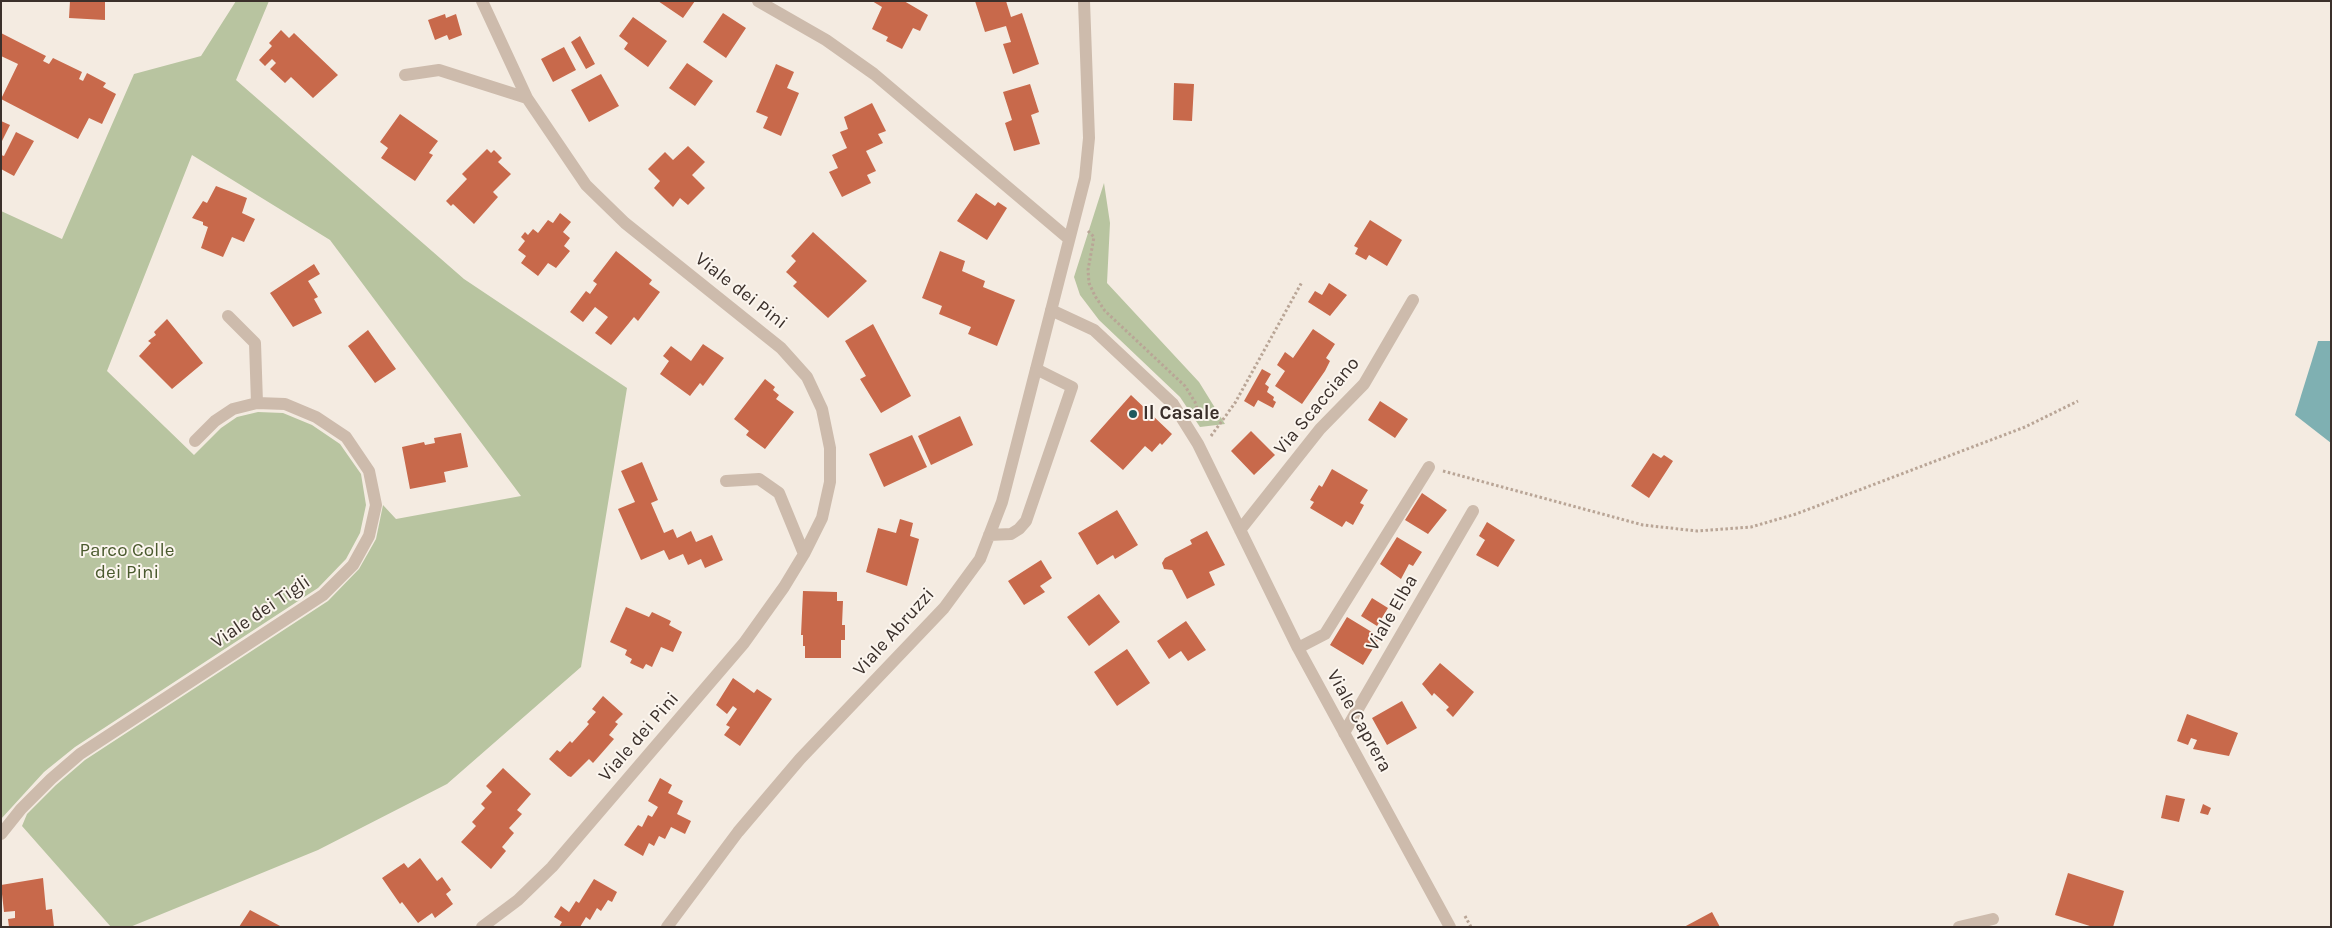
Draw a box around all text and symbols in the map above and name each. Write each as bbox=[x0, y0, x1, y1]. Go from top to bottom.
street label: Viale dei Pini bbox=[690, 248, 792, 334]
street label: Via Scacciano bbox=[1269, 352, 1365, 460]
place label: Il Casale bbox=[1143, 403, 1220, 425]
marker: Il Casale bbox=[1127, 408, 1139, 420]
park label: Parco Colle dei Pini bbox=[80, 540, 174, 584]
street label: Viale dei Tigli bbox=[207, 571, 315, 653]
street label: Viale Elba bbox=[1361, 571, 1423, 655]
street label: Viale Abruzzi bbox=[849, 583, 939, 681]
street label: Viale Caprera bbox=[1322, 666, 1396, 776]
street label: Viale dei Pini bbox=[594, 688, 684, 786]

